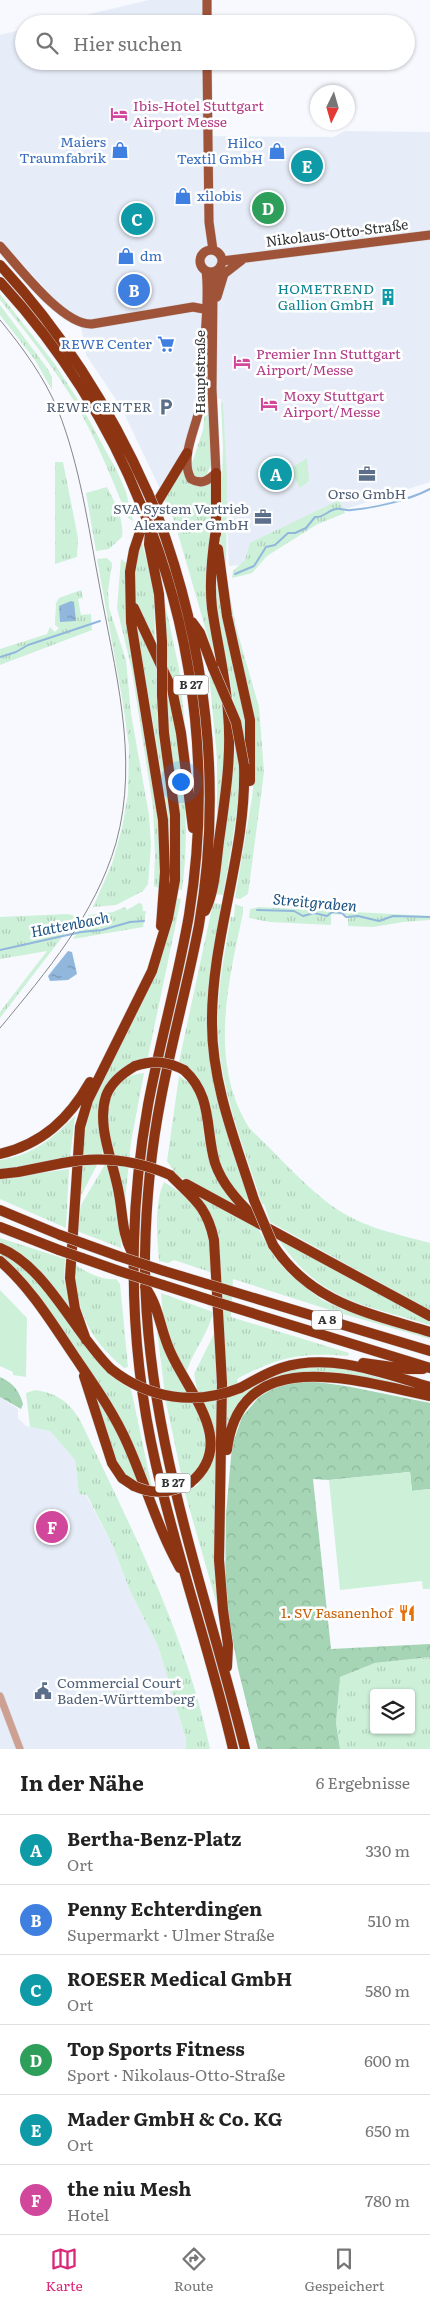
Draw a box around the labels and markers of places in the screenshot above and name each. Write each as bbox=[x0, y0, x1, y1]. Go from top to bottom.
place label: Ibis-Hotel Stuttgart Airport Messe bbox=[133, 95, 264, 131]
hotel icon: Ibis-Hotel Stuttgart Airport Messe bbox=[109, 104, 129, 124]
place label: Maiers Traumfabrik bbox=[19, 131, 106, 167]
place label: Hilco Textil GmbH bbox=[177, 132, 263, 168]
shop icon: Maiers Traumfabrik bbox=[110, 140, 130, 160]
shop icon: Hilco Textil GmbH bbox=[267, 141, 287, 161]
pin: E bbox=[291, 147, 323, 185]
place label: xilobis bbox=[197, 185, 241, 205]
shop icon: xilobis bbox=[173, 186, 193, 206]
pin: D bbox=[252, 189, 284, 227]
pin: C bbox=[121, 200, 153, 238]
place label: dm bbox=[140, 245, 162, 265]
shop icon: dm bbox=[116, 246, 136, 266]
pin: B bbox=[118, 271, 150, 309]
place label: HOMETREND Gallion GmbH bbox=[278, 278, 374, 314]
building icon: HOMETREND Gallion GmbH bbox=[378, 287, 398, 307]
place label: REWE Center bbox=[61, 333, 152, 353]
supermarket icon: REWE Center bbox=[156, 334, 176, 354]
place label: Premier Inn Stuttgart Airport/Messe bbox=[256, 343, 401, 379]
hotel icon: Premier Inn Stuttgart Airport/Messe bbox=[232, 352, 252, 372]
place label: Moxy Stuttgart Airport/Messe bbox=[283, 385, 385, 421]
hotel icon: Moxy Stuttgart Airport/Messe bbox=[259, 394, 279, 414]
place label: REWE CENTER bbox=[46, 396, 152, 416]
parking icon: REWE CENTER bbox=[156, 397, 176, 417]
pin: A bbox=[260, 455, 292, 493]
office icon: Orso GmbH bbox=[357, 464, 377, 484]
place label: Orso GmbH bbox=[328, 483, 406, 503]
place label: SVA System Vertrieb Alexander GmbH bbox=[113, 498, 249, 534]
office icon: SVA System Vertrieb Alexander GmbH bbox=[253, 507, 273, 527]
pin: F bbox=[36, 1508, 68, 1546]
place label: 1. SV Fasanenhof bbox=[281, 1602, 395, 1622]
restaurant icon: 1. SV Fasanenhof bbox=[397, 1603, 417, 1623]
place label: Commercial Court Baden-Württemberg bbox=[57, 1672, 195, 1708]
public building icon: Commercial Court Baden-Württemberg bbox=[33, 1681, 53, 1701]

